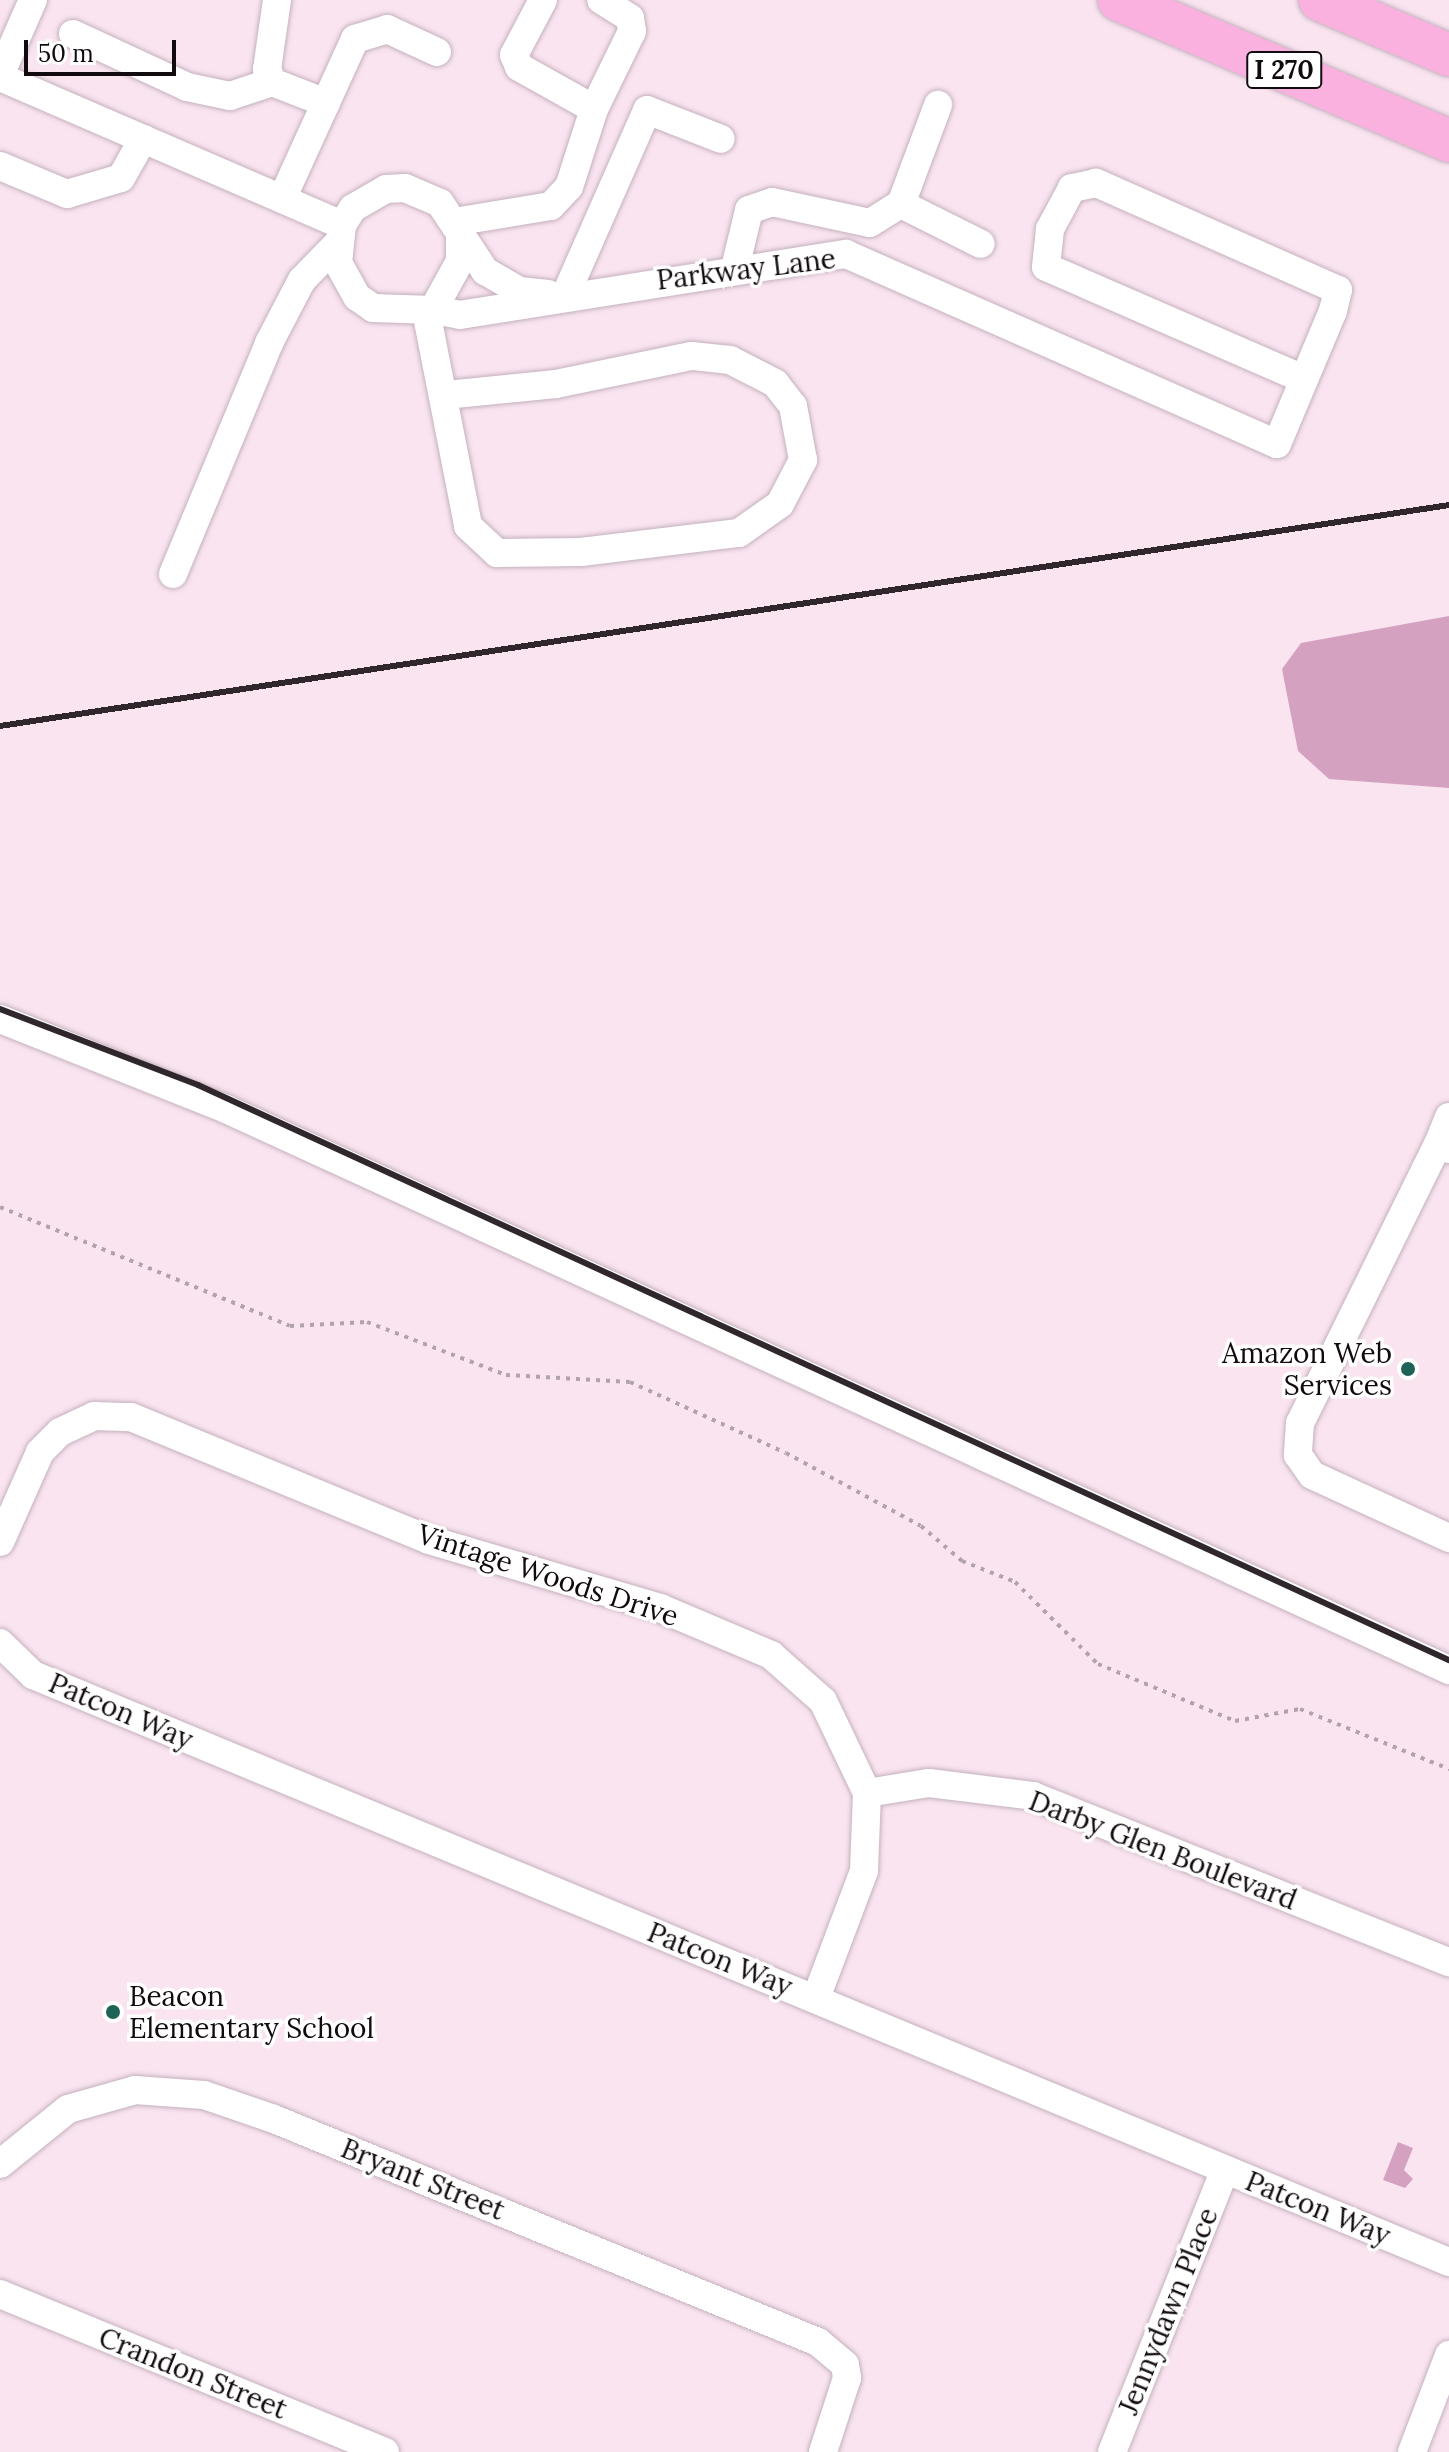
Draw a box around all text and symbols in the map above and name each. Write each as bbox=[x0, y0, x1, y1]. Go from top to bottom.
scale bar bbox=[28, 24, 180, 74]
text: 50 m bbox=[38, 38, 94, 69]
road number: I 270 bbox=[1246, 48, 1322, 92]
street label: Parkway Lane bbox=[655, 241, 837, 297]
place label: Amazon Web Services bbox=[1222, 1336, 1392, 1402]
marker: Amazon Web Services bbox=[1399, 1360, 1417, 1378]
street label: Vintage Woods Drive bbox=[413, 1517, 683, 1633]
street label: Patcon Way bbox=[44, 1666, 198, 1756]
street label: Darby Glen Boulevard bbox=[1024, 1783, 1302, 1917]
street label: Patcon Way bbox=[643, 1915, 797, 2003]
place label: Beacon Elementary School bbox=[129, 1979, 374, 2045]
marker: Beacon Elementary School bbox=[104, 2003, 122, 2021]
street label: Bryant Street bbox=[336, 2131, 510, 2227]
street label: Patcon Way bbox=[1241, 2164, 1395, 2252]
street label: Jennydawn Place bbox=[1111, 2203, 1225, 2419]
street label: Crandon Street bbox=[94, 2320, 292, 2426]

